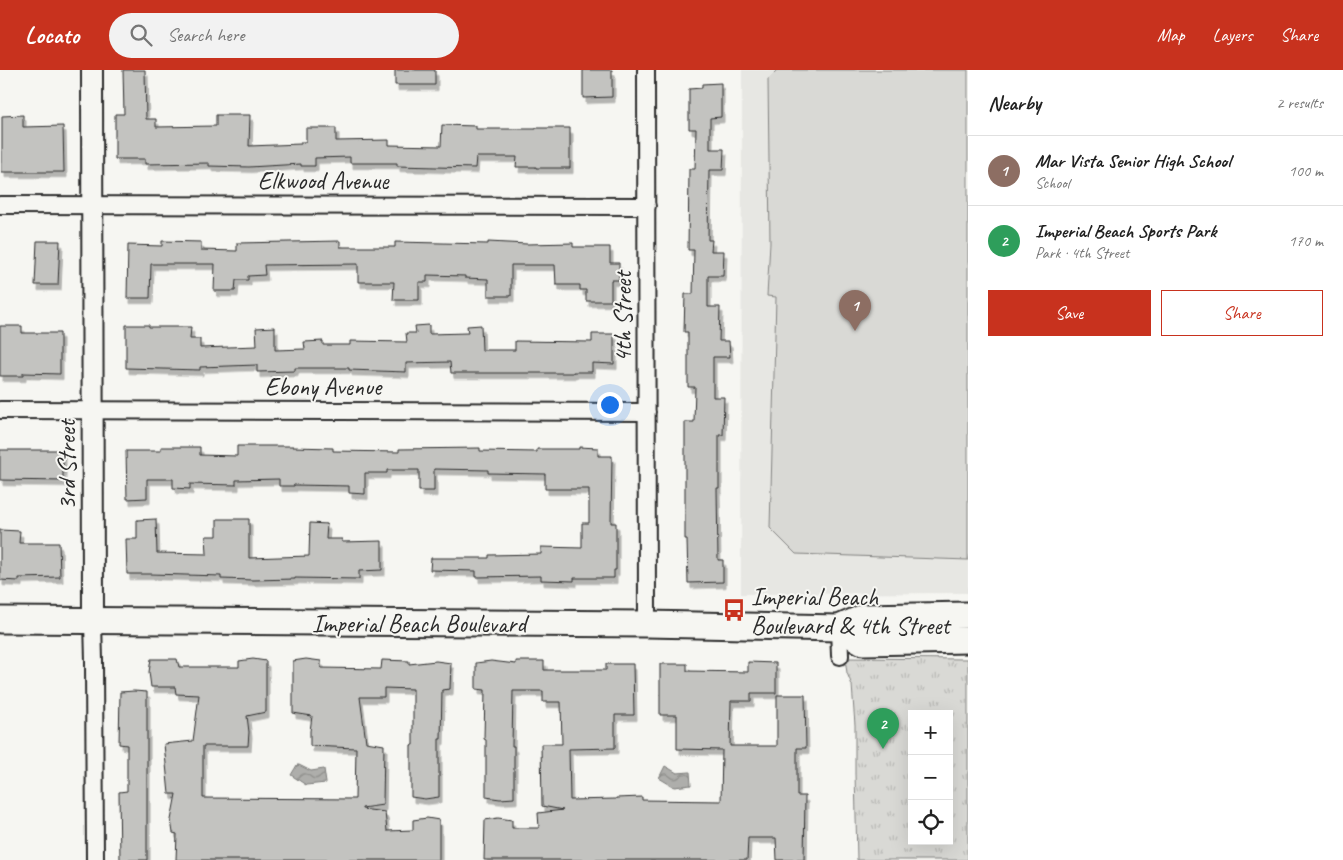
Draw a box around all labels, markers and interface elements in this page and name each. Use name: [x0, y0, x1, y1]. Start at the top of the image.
search box: [109, 13, 459, 58]
text: Locato: [25, 20, 79, 50]
icon: search: [127, 21, 155, 49]
text: Search here: [167, 23, 245, 47]
text: Map: [1157, 24, 1185, 46]
text: Layers: [1213, 24, 1252, 46]
text: Share: [1280, 24, 1318, 46]
text: Nearby: [988, 90, 1041, 116]
text: 2 results: [1276, 93, 1323, 113]
text: Mar Vista Senior High School: [1035, 149, 1231, 173]
text: 1: [1000, 161, 1008, 181]
text: 100 m: [1289, 161, 1323, 181]
street label: Elkwood Avenue: [258, 165, 390, 197]
text: School: [1035, 173, 1069, 193]
text: Imperial Beach Sports Park: [1035, 219, 1216, 243]
text: 2: [1000, 231, 1008, 251]
text: 170 m: [1289, 231, 1323, 251]
text: Park · 4th Street: [1035, 243, 1129, 263]
street label: 4th Street: [607, 269, 639, 362]
pin: 1: [839, 290, 871, 331]
button: Save: [988, 290, 1151, 336]
button: Share: [1161, 290, 1323, 336]
street label: Ebony Avenue: [265, 371, 383, 403]
your location: [597, 392, 623, 418]
street label: 3rd Street: [51, 417, 83, 510]
place label: Imperial Beach Boulevard & 4th Street: [751, 581, 952, 642]
bus stop icon: Imperial Beach Boulevard & 4th Street: [721, 597, 747, 623]
street label: Imperial Beach Boulevard: [312, 608, 530, 640]
pin: 2: [867, 708, 899, 749]
map controls: [908, 710, 953, 845]
button: +: [908, 710, 953, 755]
button: −: [908, 755, 953, 800]
button: locate: [908, 800, 953, 845]

